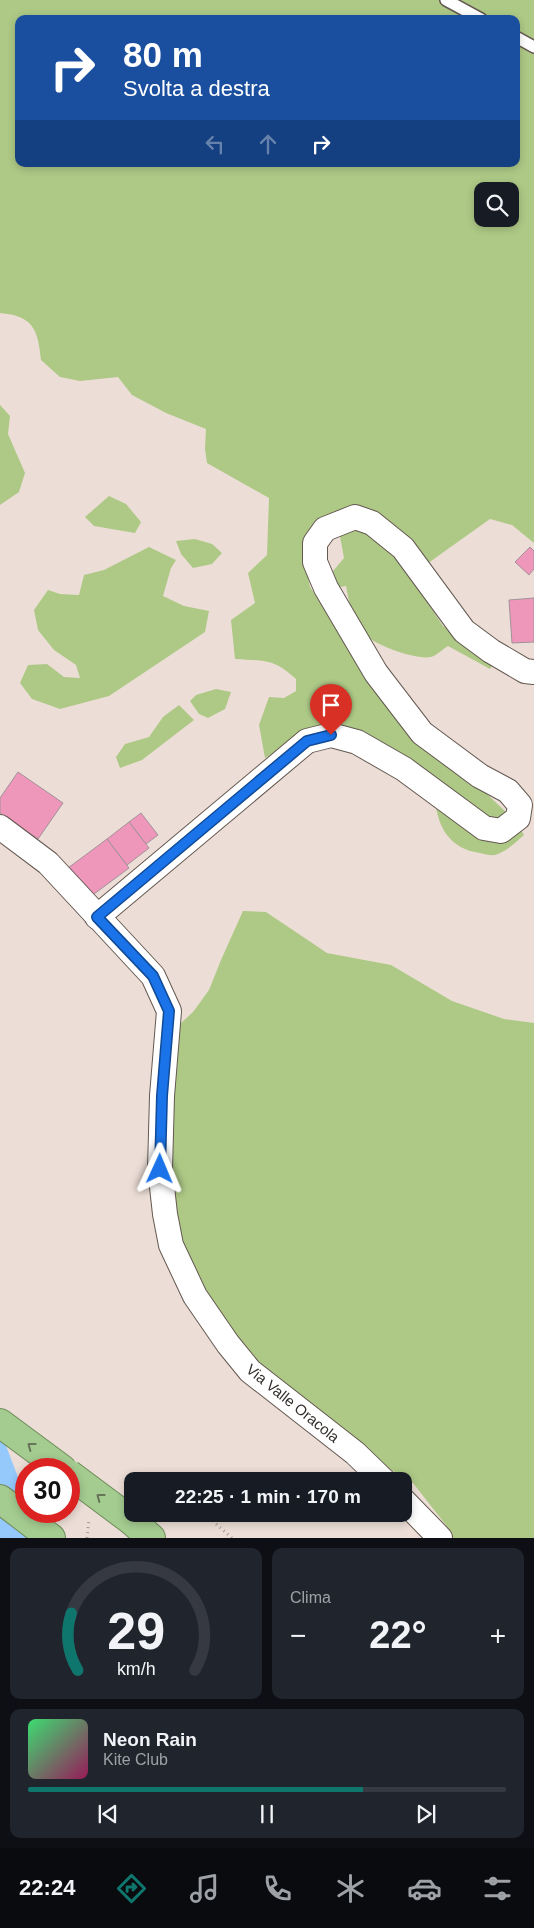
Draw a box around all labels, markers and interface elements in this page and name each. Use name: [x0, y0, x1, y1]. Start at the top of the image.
icon: right: [40, 35, 105, 100]
text: 80 m: [123, 35, 203, 74]
text: Svolta a destra: [123, 76, 270, 101]
icon: left: [201, 130, 229, 158]
icon: ahead: [254, 130, 282, 158]
icon: right: [307, 130, 335, 158]
map controls: [474, 182, 519, 227]
button: search: [474, 182, 519, 227]
pin: [310, 684, 352, 735]
icon: arrive: [317, 691, 345, 719]
position arrow: [133, 1142, 185, 1194]
street label: Via Valle Oracola: [243, 1360, 343, 1446]
one-way arrow: [27, 1443, 37, 1452]
speed limit sign: 30: [15, 1458, 80, 1523]
text: 22:25 · 1 min · 170 m: [175, 1486, 361, 1507]
one-way arrow: [97, 1495, 106, 1503]
text: Clima: [290, 1589, 331, 1606]
text: 29: [107, 1602, 165, 1660]
text: 22°: [369, 1614, 427, 1656]
text: −: [290, 1620, 306, 1651]
text: +: [490, 1620, 506, 1651]
text: km/h: [117, 1659, 155, 1679]
text: Neon Rain: [103, 1729, 197, 1750]
text: Kite Club: [103, 1751, 168, 1768]
icon: previous: [94, 1800, 122, 1828]
icon: pause: [253, 1800, 281, 1828]
icon: next: [412, 1800, 440, 1828]
icon: directions: [114, 1871, 149, 1906]
icon: music: [187, 1871, 222, 1906]
icon: phone: [260, 1871, 295, 1906]
icon: climate: [333, 1871, 368, 1906]
icon: car: [407, 1871, 442, 1906]
icon: filters: [480, 1871, 515, 1906]
text: 22:24: [19, 1875, 75, 1900]

